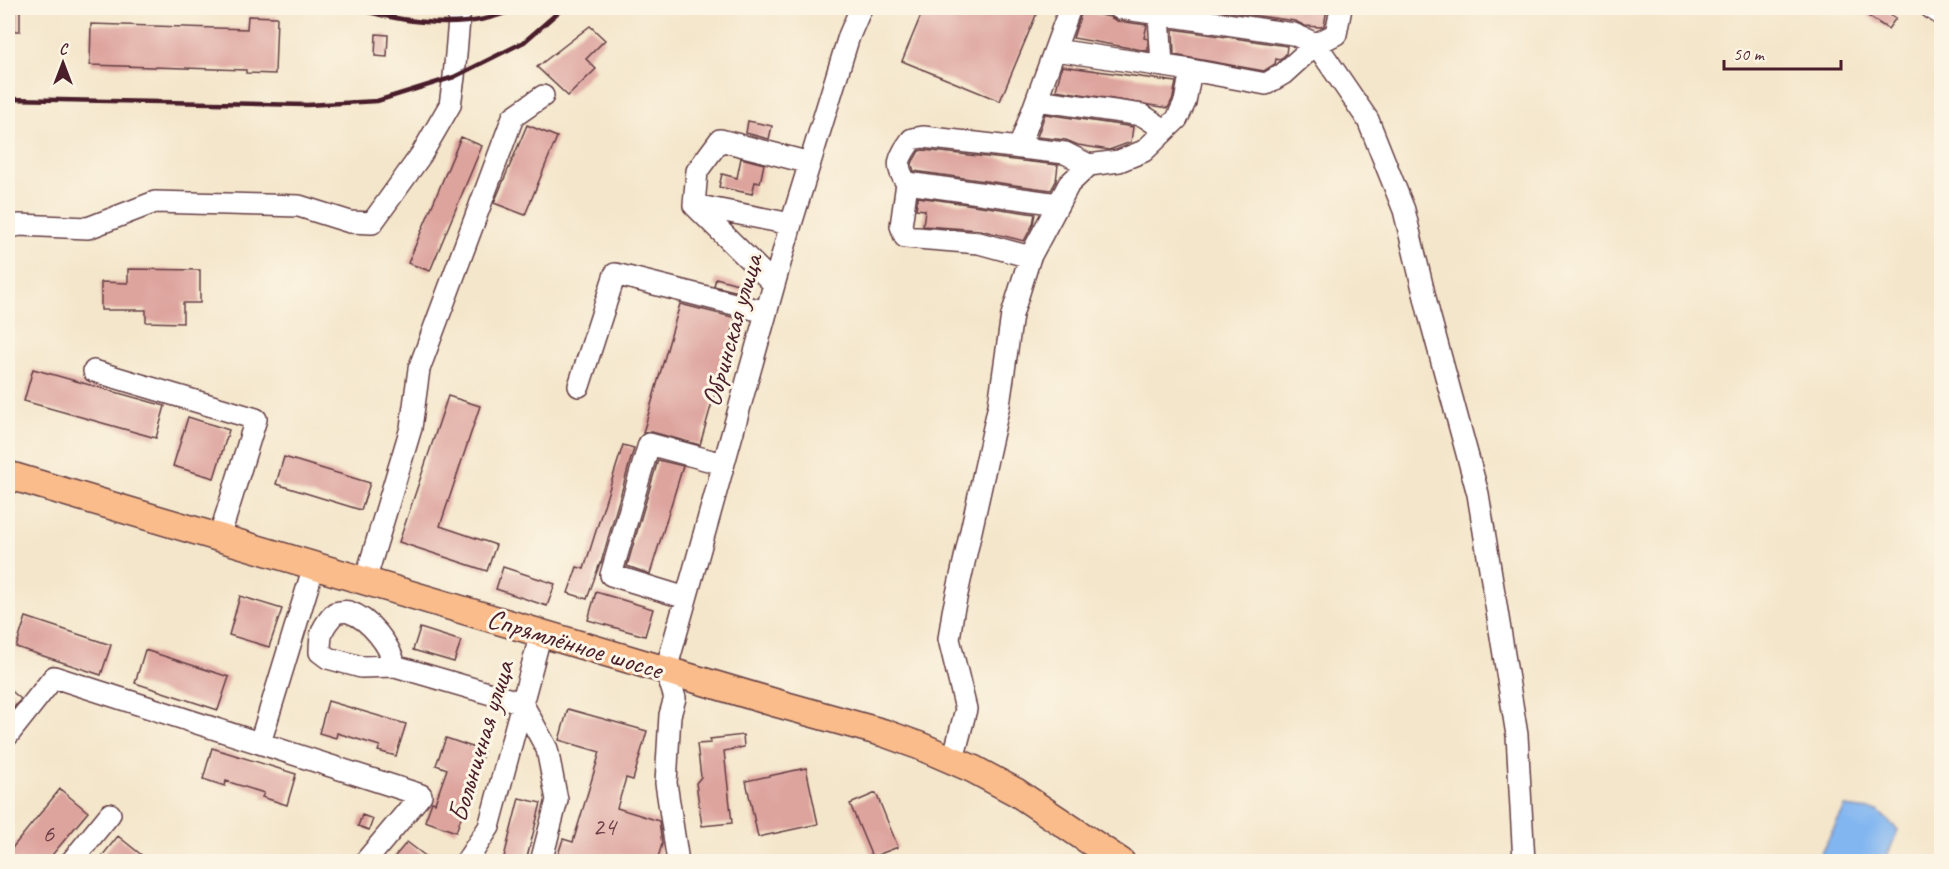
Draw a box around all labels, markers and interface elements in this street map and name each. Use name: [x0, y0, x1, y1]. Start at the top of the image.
north arrow: [33, 33, 93, 93]
scale bar: [1724, 33, 1841, 71]
text: С: [59, 39, 69, 59]
text: 50 m: [1733, 43, 1766, 65]
street label: Обринская улица: [693, 248, 771, 410]
street label: Спрямлённое шоссе: [483, 600, 668, 687]
street label: Больничная улица: [439, 655, 522, 826]
house number: 24: [592, 810, 618, 843]
house number: 6: [42, 817, 55, 850]

